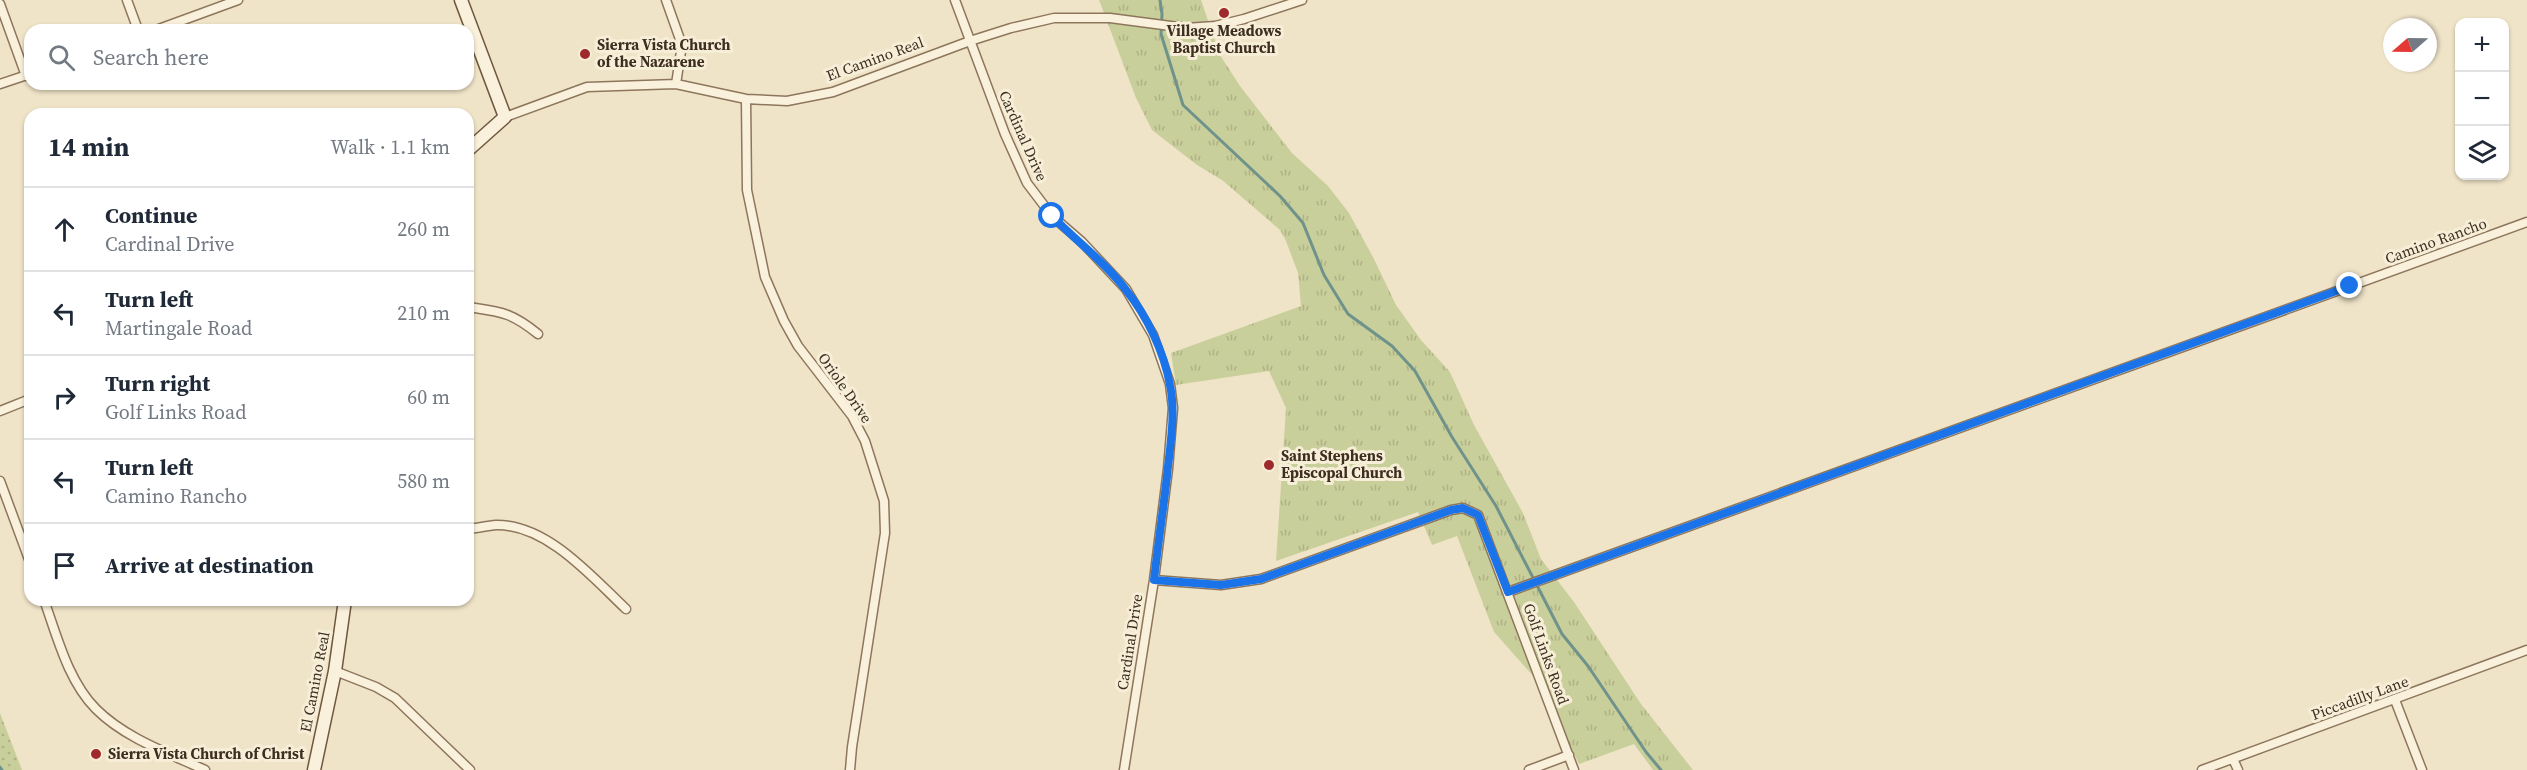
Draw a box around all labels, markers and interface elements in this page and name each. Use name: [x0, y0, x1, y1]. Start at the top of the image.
marker: Village Meadows Baptist Church: [1217, 6, 1231, 20]
north arrow: [2383, 18, 2437, 72]
map controls: [2455, 18, 2509, 180]
button: +: [2455, 18, 2509, 72]
place label: Village Meadows Baptist Church: [1167, 20, 1282, 58]
search box: [24, 24, 474, 90]
street label: El Camino Real: [823, 31, 927, 86]
place label: Sierra Vista Church of the Nazarene: [597, 34, 730, 72]
icon: search: [45, 41, 78, 74]
text: Search here: [93, 42, 209, 72]
marker: Sierra Vista Church of the Nazarene: [578, 47, 592, 61]
button: −: [2455, 72, 2509, 126]
street label: Cardinal Drive: [994, 87, 1053, 185]
button: layers: [2455, 126, 2509, 180]
text: 14 min: [48, 129, 130, 165]
text: Walk · 1.1 km: [330, 133, 450, 161]
text: Continue: [105, 200, 198, 230]
route start: [1038, 202, 1064, 228]
street label: Camino Rancho: [2382, 212, 2490, 269]
icon: ahead: [48, 213, 81, 246]
text: 260 m: [397, 215, 450, 243]
text: Cardinal Drive: [105, 230, 234, 258]
route end: [2336, 272, 2362, 298]
text: Turn left: [105, 284, 193, 314]
icon: left: [48, 297, 81, 330]
text: 210 m: [397, 299, 450, 327]
text: Martingale Road: [105, 314, 252, 342]
street label: Oriole Drive: [813, 348, 878, 427]
text: Turn right: [105, 368, 210, 398]
icon: right: [48, 381, 81, 414]
text: 60 m: [407, 383, 450, 411]
text: Golf Links Road: [105, 398, 247, 426]
place label: Saint Stephens Episcopal Church: [1281, 445, 1402, 483]
text: Turn left: [105, 452, 193, 482]
marker: Saint Stephens Episcopal Church: [1262, 458, 1276, 472]
icon: left: [48, 465, 81, 498]
text: 580 m: [397, 467, 450, 495]
text: Camino Rancho: [105, 482, 247, 510]
icon: arrive: [48, 549, 81, 582]
text: Arrive at destination: [105, 550, 314, 580]
street label: Cardinal Drive: [1112, 592, 1148, 691]
street label: Golf Links Road: [1518, 600, 1575, 708]
street label: El Camino Real: [294, 629, 335, 734]
street label: Piccadilly Lane: [2308, 670, 2412, 725]
place label: Sierra Vista Church of Christ: [108, 743, 305, 764]
marker: Sierra Vista Church of Christ: [89, 747, 103, 761]

